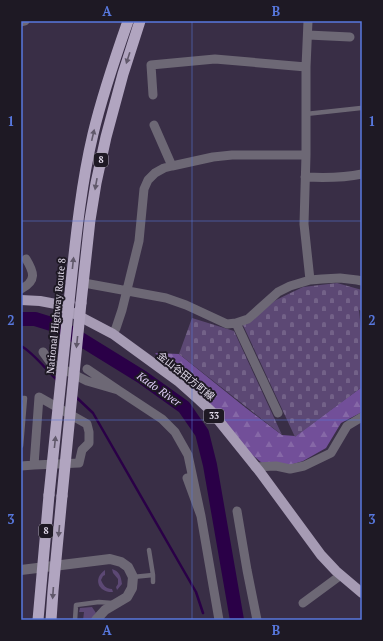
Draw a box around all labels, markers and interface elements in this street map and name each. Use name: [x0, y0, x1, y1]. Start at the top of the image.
text: A: [102, 2, 112, 20]
text: B: [272, 2, 280, 20]
one-way arrow: [125, 52, 131, 64]
text: 1: [7, 112, 15, 130]
text: 1: [368, 112, 376, 130]
one-way arrow: [91, 129, 97, 141]
road number: 8: [94, 153, 108, 167]
one-way arrow: [93, 178, 99, 190]
one-way arrow: [70, 257, 77, 269]
street label: National Highway Route 8: [43, 258, 69, 374]
text: 2: [7, 311, 15, 329]
text: 2: [368, 311, 376, 329]
one-way arrow: [74, 336, 81, 348]
street label: 金山谷田方町線: [155, 349, 217, 403]
water label: Kado River: [133, 368, 184, 410]
road number: 33: [204, 409, 224, 423]
one-way arrow: [52, 436, 58, 448]
text: 3: [7, 510, 15, 528]
text: 3: [368, 510, 376, 528]
road number: 8: [39, 524, 53, 538]
one-way arrow: [55, 525, 62, 537]
one-way arrow: [49, 587, 56, 599]
text: A: [102, 621, 112, 639]
text: B: [272, 621, 280, 639]

